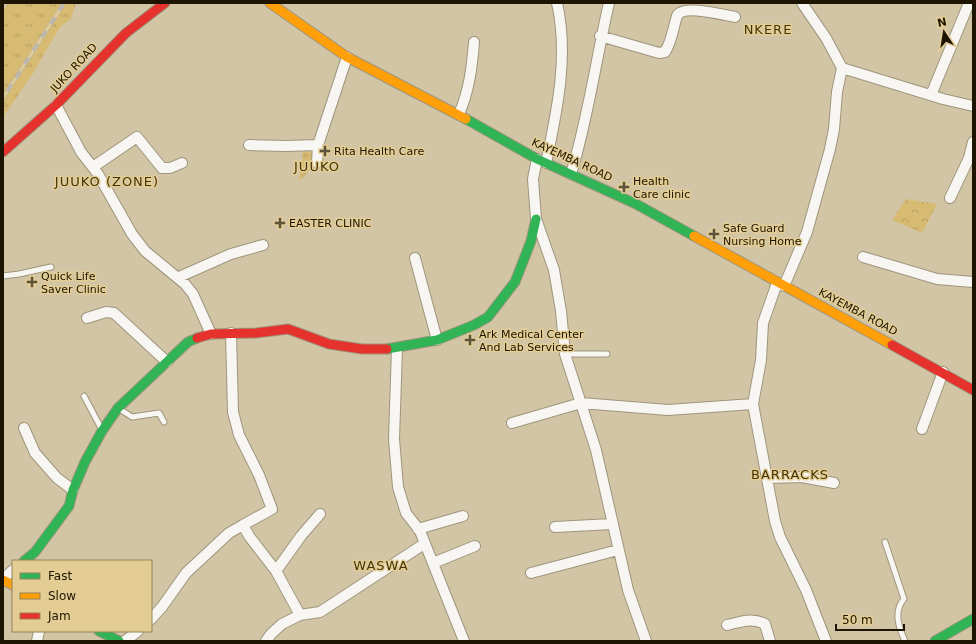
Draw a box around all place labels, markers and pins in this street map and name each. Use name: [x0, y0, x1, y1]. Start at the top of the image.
marker: Rita Health Care: [319, 145, 331, 157]
place label: Rita Health Care: [334, 145, 425, 158]
place label: Health Care clinic: [633, 175, 690, 201]
marker: Health Care clinic: [618, 181, 630, 193]
marker: EASTER CLINIC: [274, 217, 286, 229]
place label: EASTER CLINIC: [289, 217, 372, 230]
place label: Safe Guard Nursing Home: [723, 222, 802, 248]
marker: Safe Guard Nursing Home: [708, 228, 720, 240]
place label: Quick Life Saver Clinic: [41, 270, 106, 296]
marker: Quick Life Saver Clinic: [26, 276, 38, 288]
place label: Ark Medical Center And Lab Services: [479, 328, 584, 354]
marker: Ark Medical Center And Lab Services: [464, 334, 476, 346]

